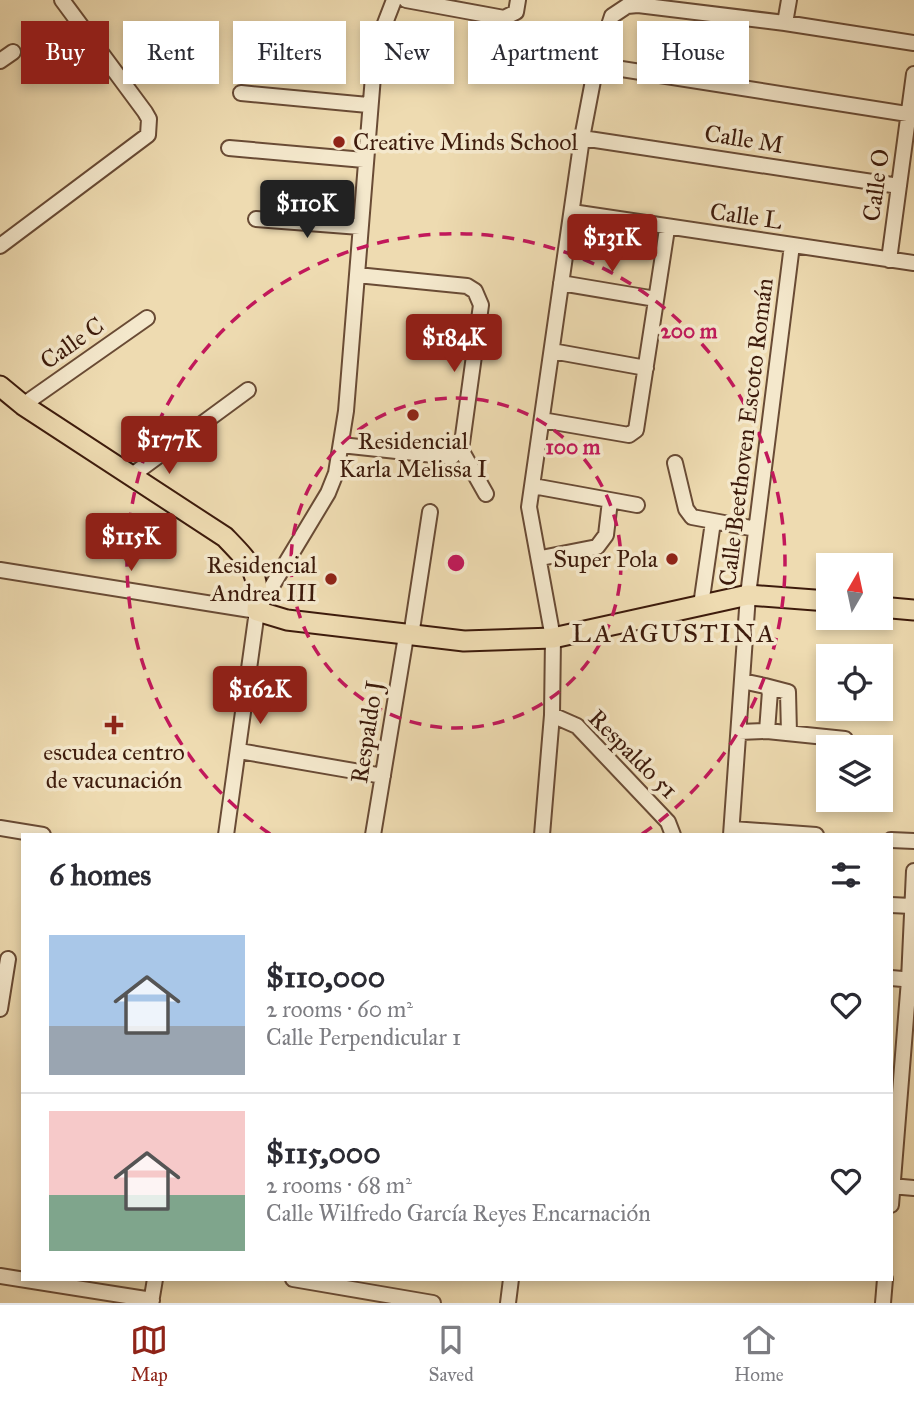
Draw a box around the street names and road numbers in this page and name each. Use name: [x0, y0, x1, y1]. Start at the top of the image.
street label: Calle M: [702, 118, 786, 160]
street label: Calle O: [856, 147, 896, 223]
street label: Calle L: [708, 196, 784, 236]
street label: Calle Beethoven Escoto Román: [712, 276, 780, 588]
street label: Calle C: [34, 310, 110, 376]
street label: Respaldo J: [344, 678, 390, 785]
street label: Respaldo 51: [582, 703, 684, 805]

